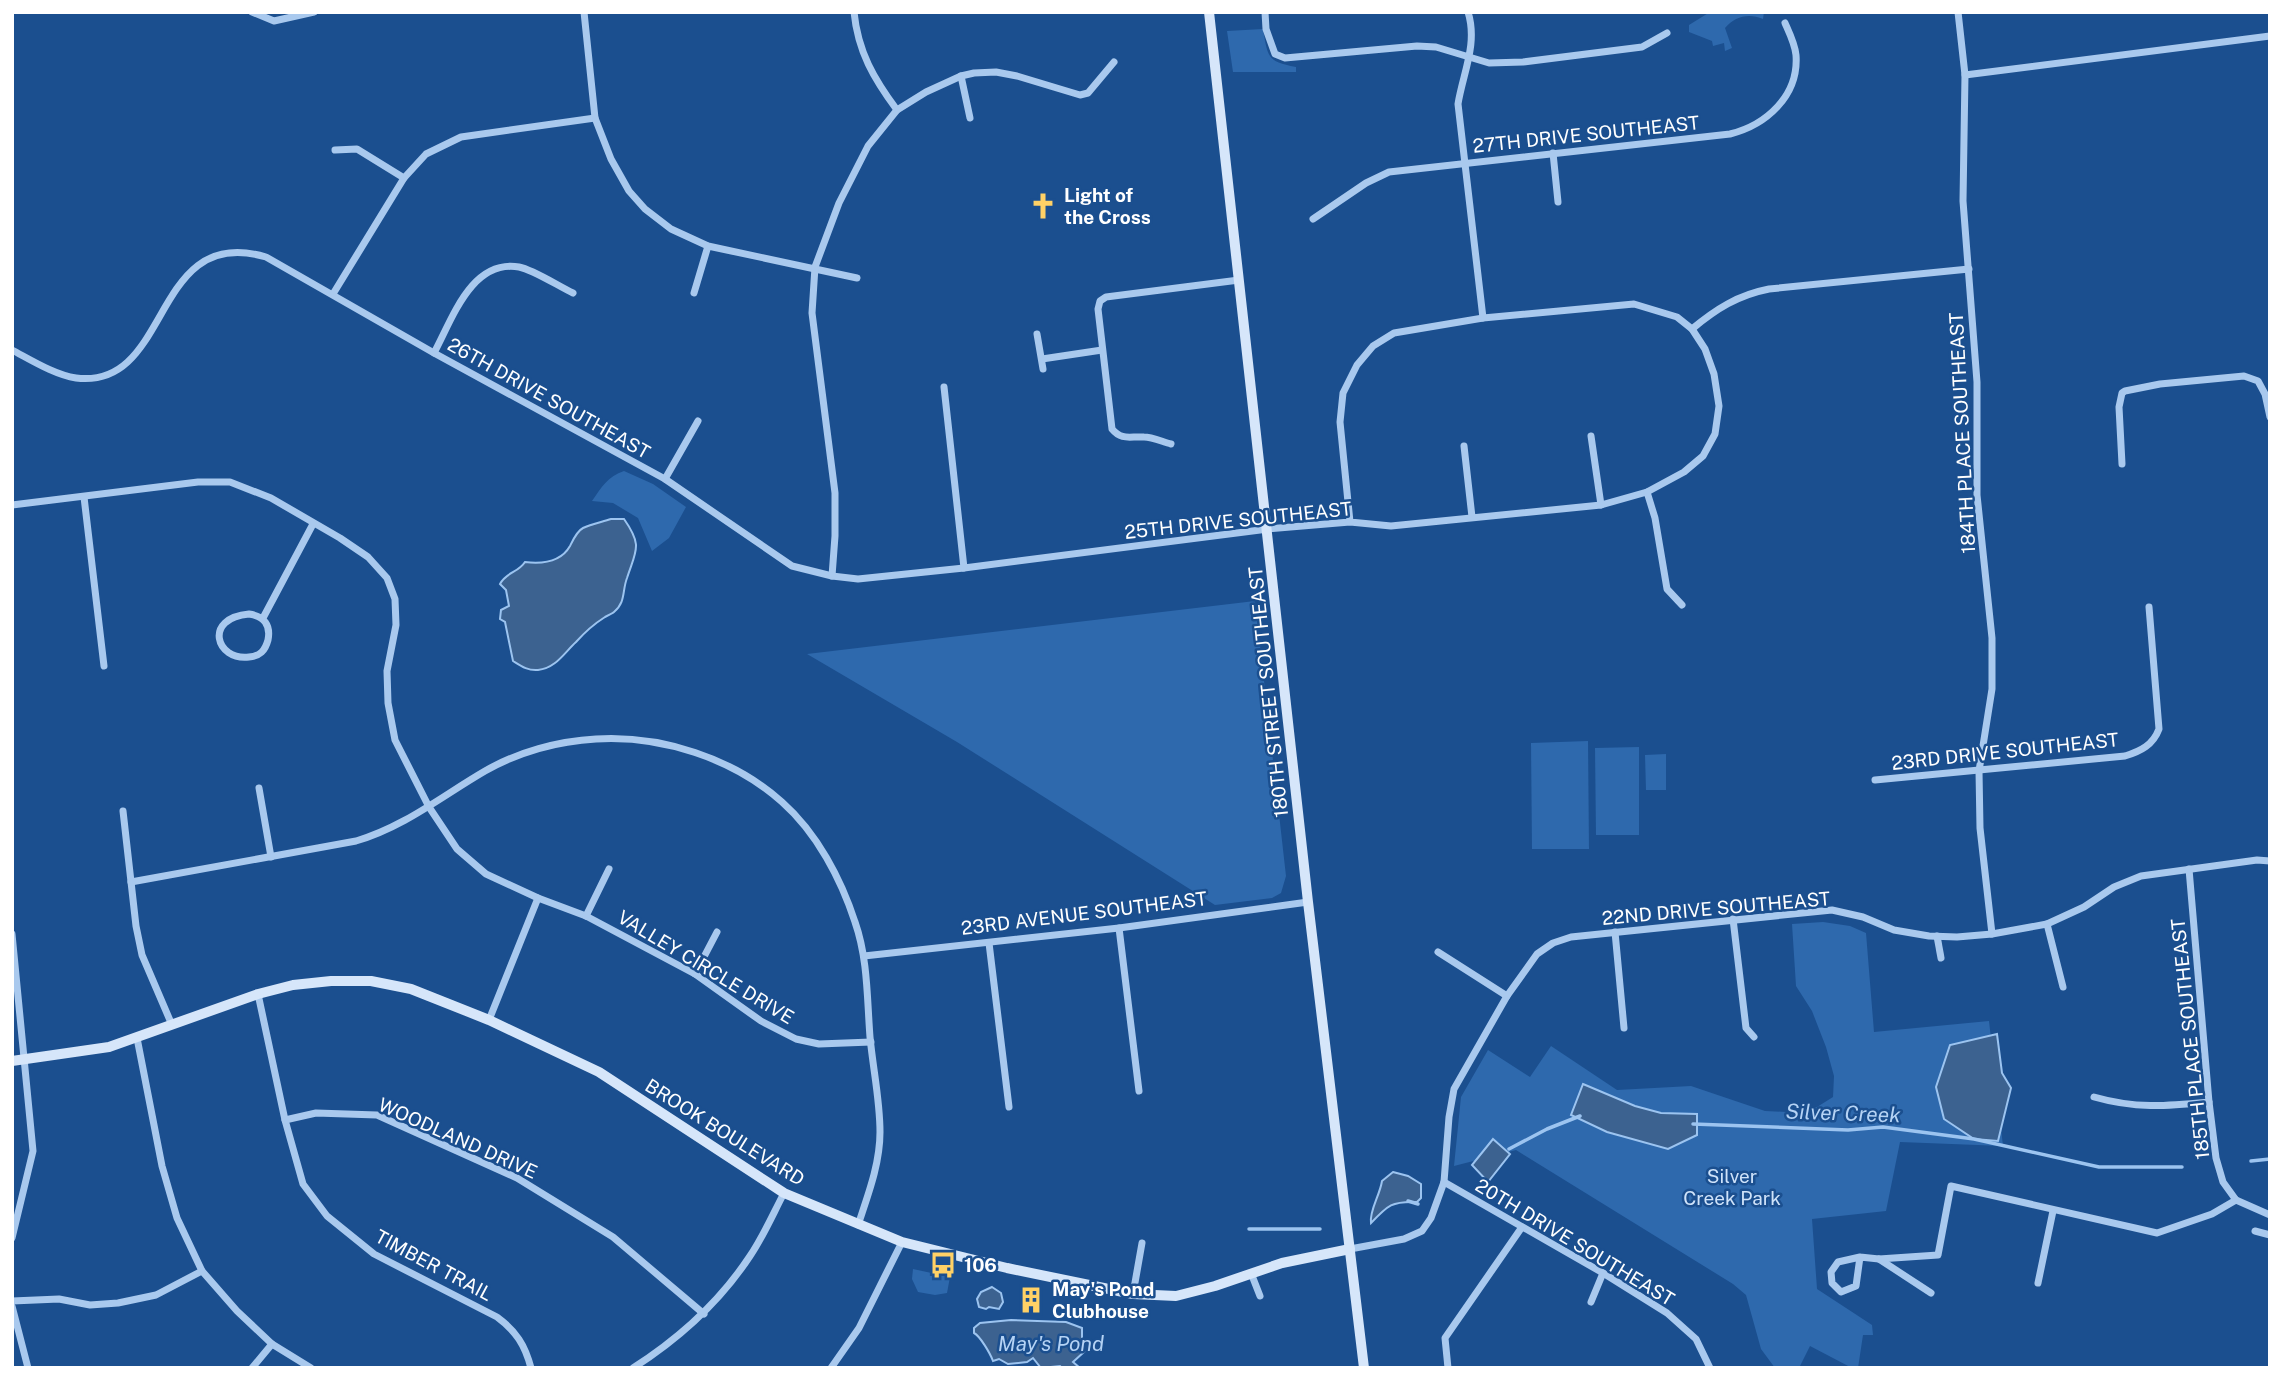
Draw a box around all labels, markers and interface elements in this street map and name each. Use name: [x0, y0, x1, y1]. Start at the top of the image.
street label: 27TH DRIVE SOUTHEAST: [1472, 111, 1700, 157]
place label: Light of the Cross: [1064, 184, 1151, 228]
church icon: Light of the Cross: [1028, 191, 1058, 221]
street label: 184TH PLACE SOUTHEAST: [1945, 312, 1979, 554]
street label: 26TH DRIVE SOUTHEAST: [444, 333, 654, 463]
street label: 25TH DRIVE SOUTHEAST: [1123, 497, 1353, 543]
street label: 180TH STREET SOUTHEAST: [1244, 565, 1292, 819]
street label: 23RD DRIVE SOUTHEAST: [1890, 728, 2120, 774]
street label: 23RD AVENUE SOUTHEAST: [960, 887, 1208, 939]
street label: 22ND DRIVE SOUTHEAST: [1601, 887, 1831, 929]
street label: VALLEY CIRCLE DRIVE: [614, 906, 798, 1028]
street label: 185TH PLACE SOUTHEAST: [2166, 917, 2214, 1161]
street label: BROOK BOULEVARD: [641, 1074, 809, 1190]
street label: WOODLAND DRIVE: [375, 1093, 541, 1183]
water label: Silver Creek: [1785, 1098, 1902, 1128]
park label: Silver Creek Park: [1683, 1165, 1781, 1209]
street label: 20TH DRIVE SOUTHEAST: [1472, 1174, 1678, 1310]
street label: TIMBER TRAIL: [372, 1225, 496, 1305]
bus stop icon: 106: [928, 1250, 958, 1280]
place label: 106: [964, 1254, 997, 1276]
place label: May's Pond Clubhouse: [1052, 1278, 1154, 1322]
building icon: May's Pond Clubhouse: [1016, 1285, 1046, 1315]
water label: May's Pond: [998, 1331, 1104, 1356]

